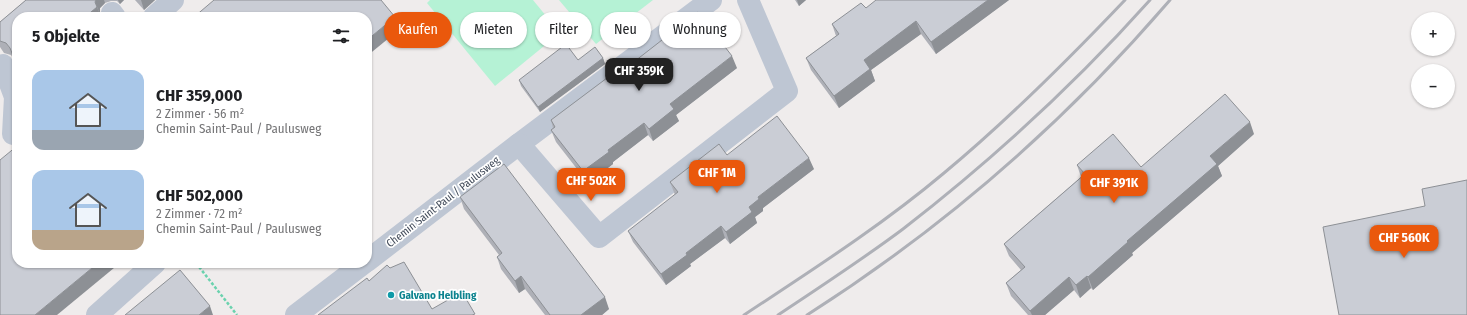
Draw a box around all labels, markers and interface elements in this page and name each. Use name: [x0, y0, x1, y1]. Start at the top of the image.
chip: Kaufen: [384, 12, 452, 48]
chip: Mieten: [460, 12, 527, 48]
chip: Filter: [535, 12, 592, 48]
chip: Neu: [600, 12, 651, 48]
chip: Wohnung: [659, 12, 741, 48]
map controls: [1411, 12, 1455, 108]
button: +: [1411, 12, 1455, 56]
icon: filters: [330, 25, 352, 47]
text: 5 Objekte: [32, 26, 100, 47]
pin: CHF 359K: [598, 58, 680, 92]
text: CHF 359K: [614, 63, 664, 78]
button: −: [1411, 64, 1455, 108]
text: CHF 359,000: [156, 85, 243, 106]
icon: home: [64, 86, 112, 134]
text: 2 Zimmer · 56 m²: [156, 106, 244, 121]
text: Chemin Saint-Paul / Paulusweg: [156, 121, 321, 136]
street label: Chemin Saint-Paul / Paulusweg: [384, 153, 503, 250]
pin: CHF 1M: [684, 160, 750, 194]
text: CHF 1M: [698, 165, 736, 180]
pin: CHF 502K: [550, 168, 632, 202]
pin: CHF 391K: [1073, 170, 1155, 204]
text: CHF 502K: [566, 173, 616, 188]
text: CHF 391K: [1090, 175, 1138, 190]
text: CHF 502,000: [156, 185, 243, 206]
icon: home: [64, 186, 112, 234]
text: 2 Zimmer · 72 m²: [156, 206, 243, 221]
text: Chemin Saint-Paul / Paulusweg: [156, 221, 321, 236]
pin: CHF 560K: [1363, 225, 1445, 259]
text: CHF 560K: [1379, 230, 1429, 245]
place label: Galvano Helbling: [399, 289, 477, 302]
marker: Galvano Helbling: [386, 290, 396, 300]

